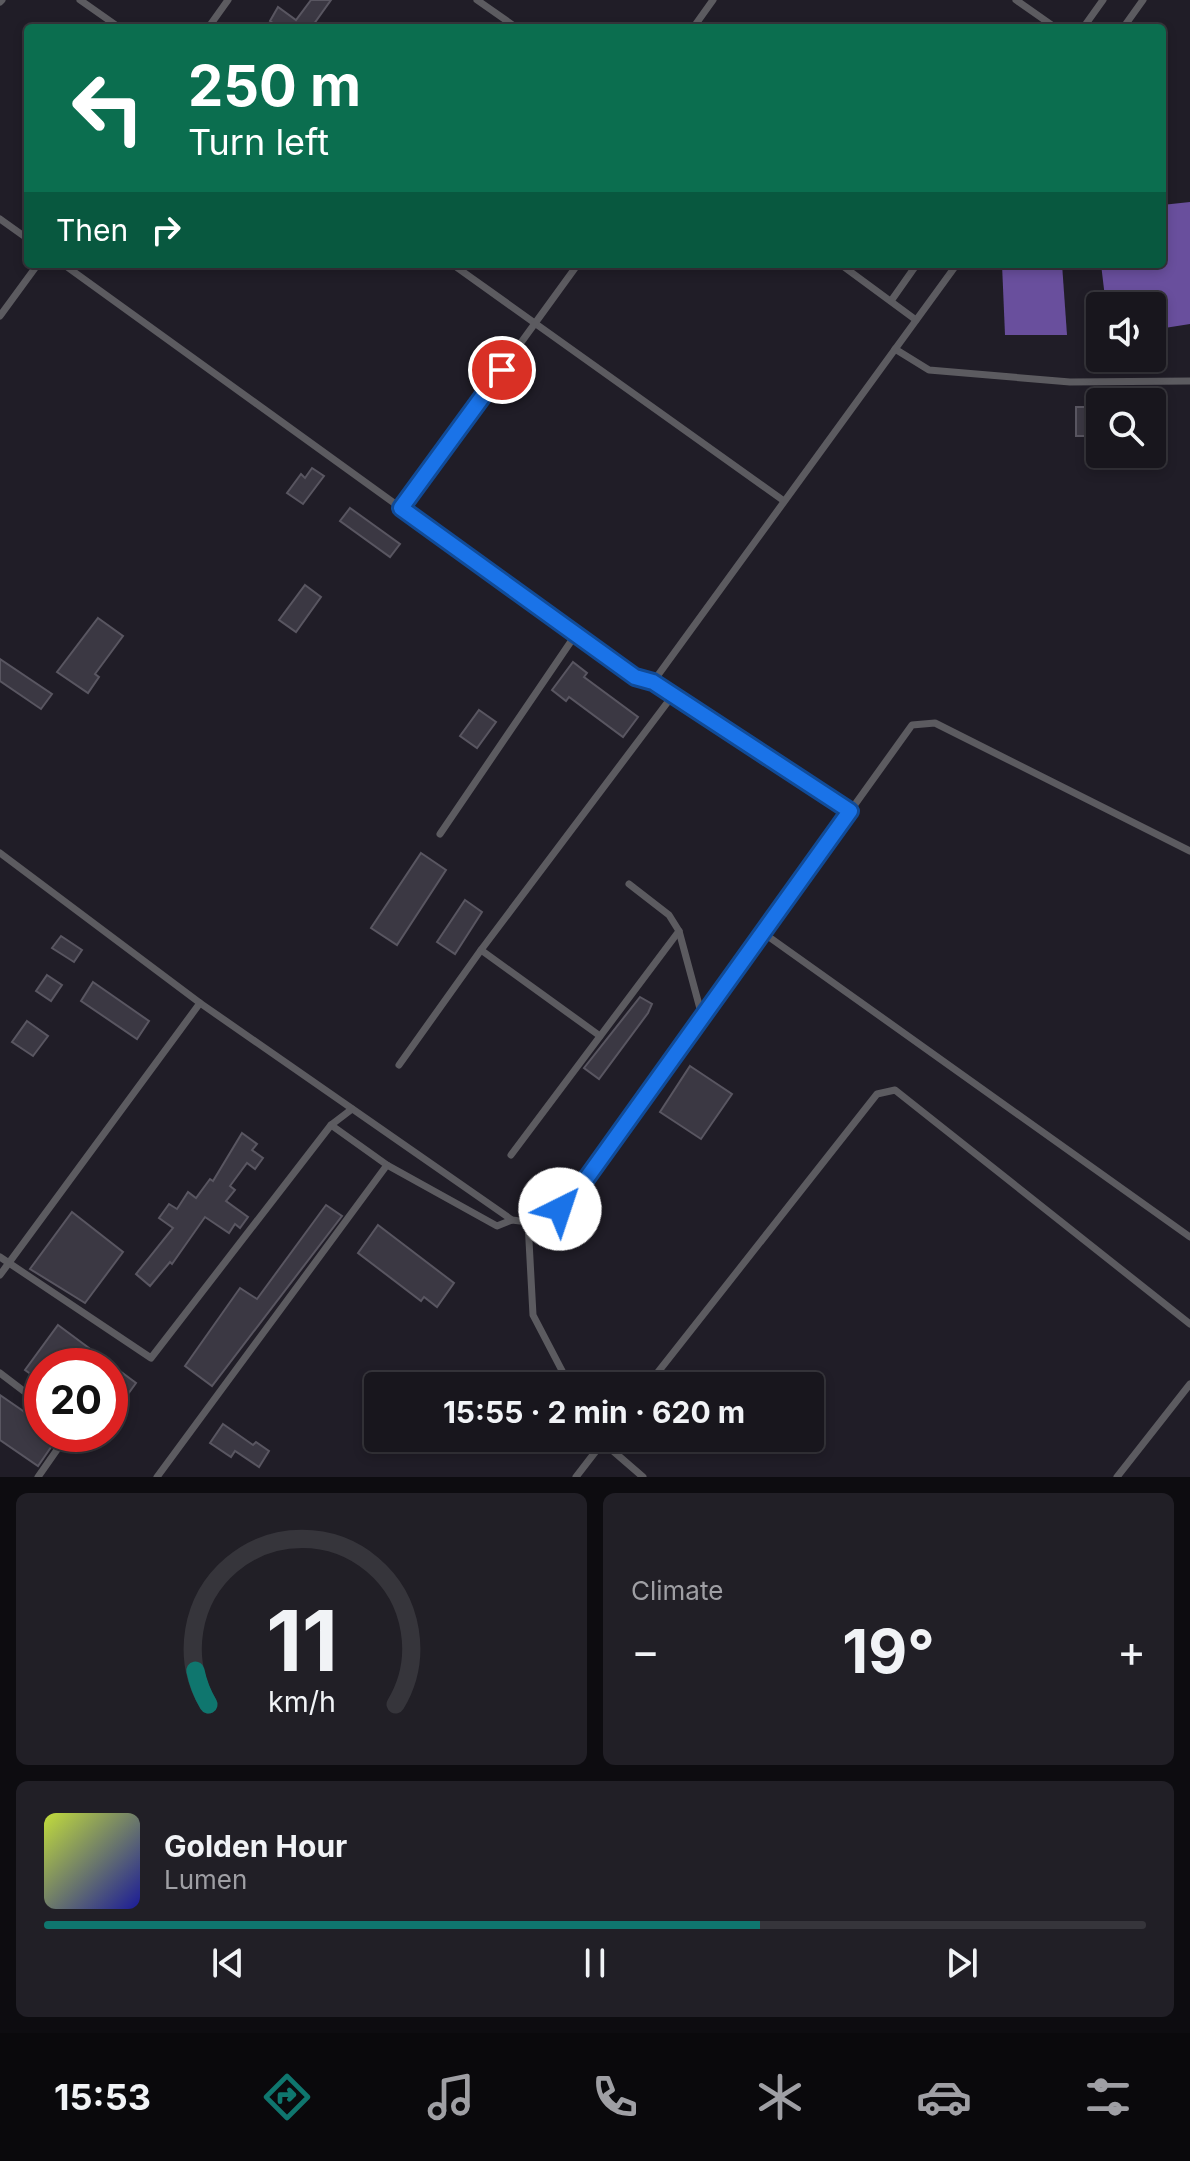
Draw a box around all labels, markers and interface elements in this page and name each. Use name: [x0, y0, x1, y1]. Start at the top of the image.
text: 250 m: [188, 52, 361, 120]
icon: left: [56, 56, 160, 160]
text: Turn left: [188, 120, 329, 164]
icon: right: [144, 208, 188, 252]
text: Then: [56, 212, 128, 248]
map controls: [1086, 292, 1166, 468]
button: sound: [1086, 292, 1166, 372]
pin: [468, 336, 536, 404]
icon: arrive: [480, 348, 524, 392]
button: search: [1086, 388, 1166, 468]
position arrow: [518, 1167, 602, 1251]
speed limit sign: 20: [24, 1348, 128, 1452]
text: 15:55 · 2 min · 620 m: [443, 1394, 745, 1430]
text: Climate: [631, 1575, 723, 1606]
text: 11: [266, 1590, 337, 1691]
text: 19°: [842, 1615, 935, 1687]
text: −: [631, 1624, 660, 1678]
text: +: [1117, 1624, 1146, 1678]
text: km/h: [268, 1684, 335, 1719]
text: Golden Hour: [164, 1828, 347, 1864]
text: Lumen: [164, 1864, 247, 1895]
icon: previous: [206, 1941, 250, 1985]
icon: pause: [573, 1941, 617, 1985]
icon: next: [940, 1941, 984, 1985]
icon: directions: [259, 2069, 315, 2125]
icon: music: [423, 2069, 479, 2125]
icon: phone: [587, 2069, 643, 2125]
icon: climate: [752, 2069, 808, 2125]
icon: car: [916, 2069, 972, 2125]
icon: filters: [1080, 2069, 1136, 2125]
text: 15:53: [54, 2075, 151, 2119]

